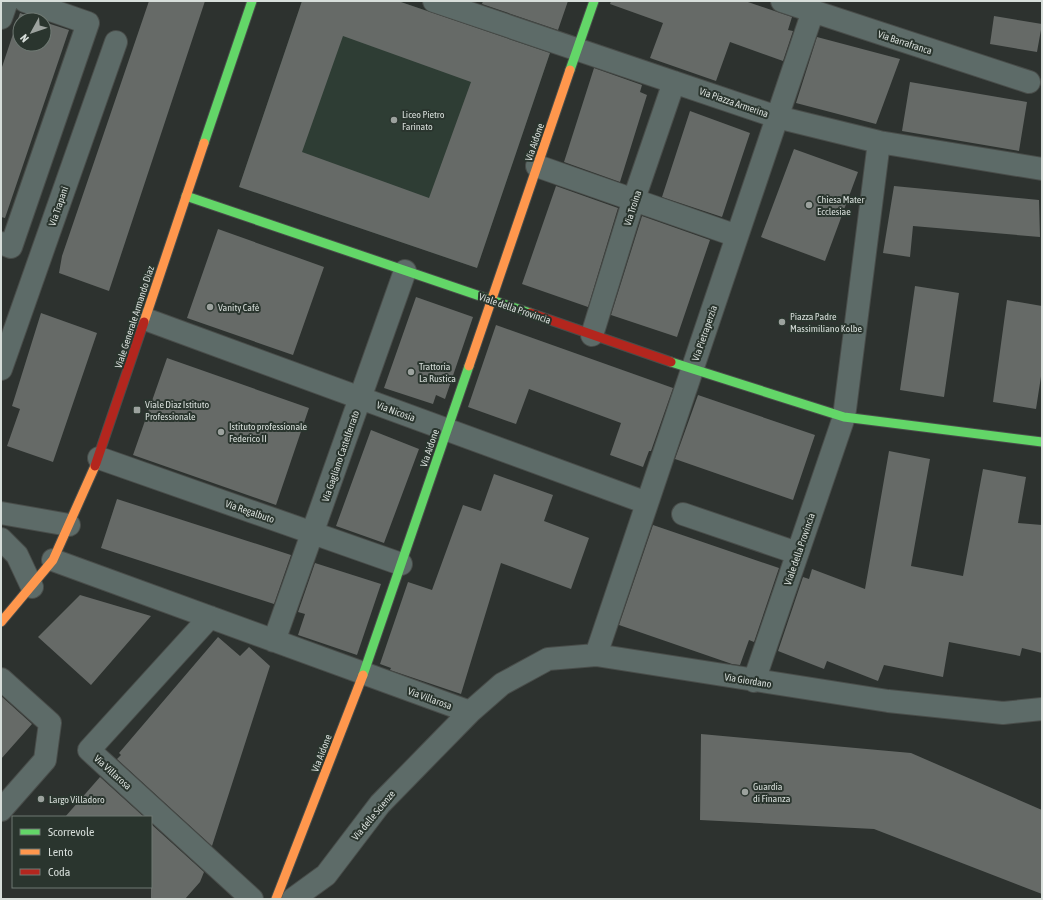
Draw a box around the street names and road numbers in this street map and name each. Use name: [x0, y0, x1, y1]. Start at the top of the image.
street label: Via Barrafranca: [876, 29, 934, 57]
street label: Via Piazza Armerina: [698, 85, 770, 120]
street label: Via Aidone: [523, 121, 546, 163]
street label: Via Trapani: [47, 185, 70, 227]
street label: Via Troina: [622, 189, 643, 227]
street label: Viale Generale Armando Diaz: [113, 264, 156, 370]
street label: Viale della Provincia: [477, 291, 553, 326]
street label: Via Pietraperzia: [690, 304, 719, 362]
street label: Via Nicosia: [375, 399, 417, 424]
street label: Via Gagliano Castelferrato: [320, 409, 361, 503]
street label: Via Aidone: [418, 427, 441, 469]
street label: Via Regalbuto: [224, 498, 276, 525]
street label: Viale della Provincia: [782, 511, 817, 587]
street label: Via Giordano: [724, 671, 772, 690]
street label: Via Villarosa: [406, 685, 454, 712]
street label: Via Aidone: [309, 732, 334, 773]
street label: Via Villarosa: [92, 753, 134, 792]
street label: Via delle Scienze: [349, 788, 398, 842]

